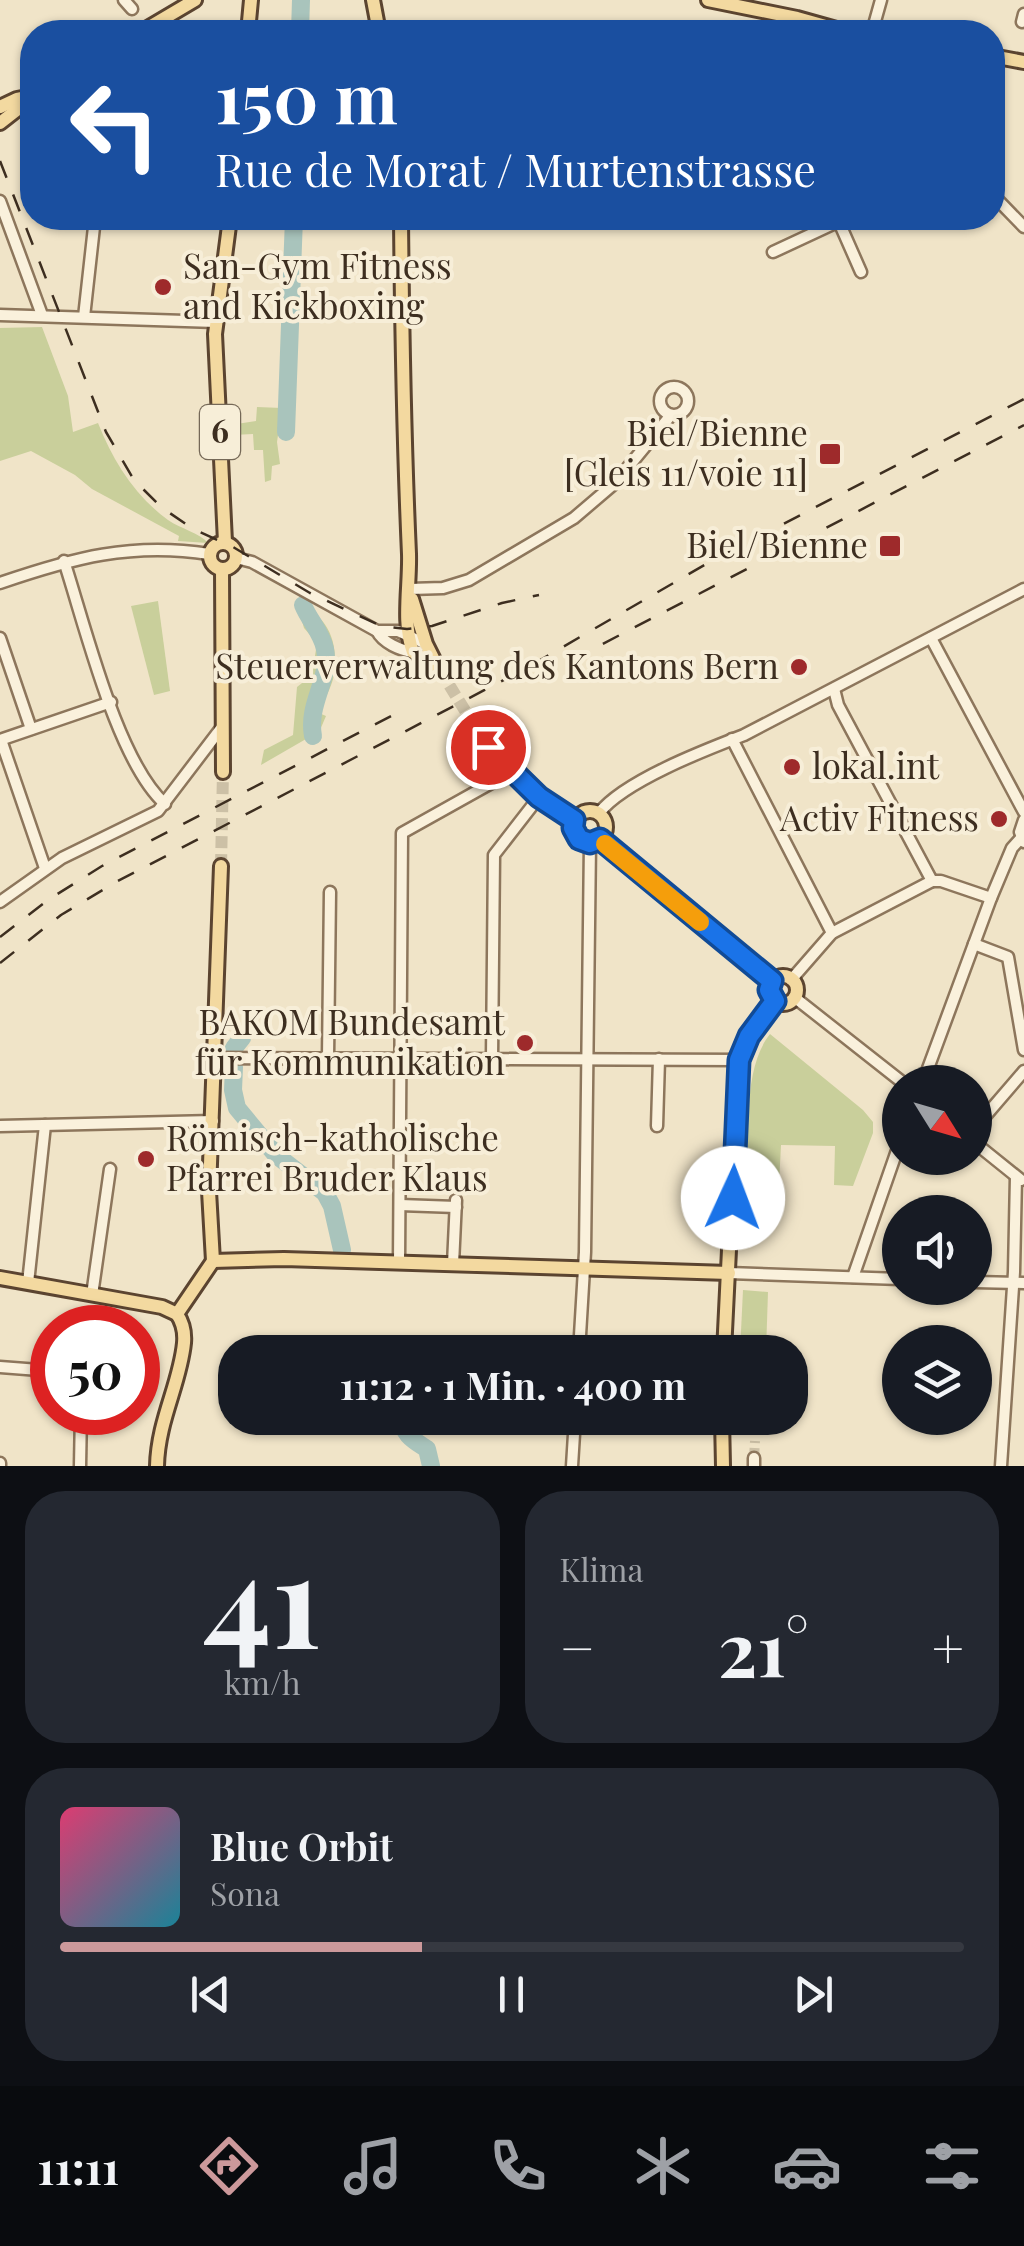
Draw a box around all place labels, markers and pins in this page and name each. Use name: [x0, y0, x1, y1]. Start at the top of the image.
place label: San-Gym Fitness and Kickboxing: [183, 241, 452, 328]
marker: San-Gym Fitness and Kickboxing: [152, 276, 174, 298]
place label: Biel/Bienne [Gleis 11/voie 11]: [564, 408, 808, 495]
marker: Biel/Bienne [Gleis 11/voie 11]: [817, 441, 843, 467]
place label: Biel/Bienne: [686, 520, 868, 567]
marker: Biel/Bienne: [877, 533, 903, 559]
place label: Steuerverwaltung des Kantons Bern: [215, 641, 779, 688]
marker: Steuerverwaltung des Kantons Bern: [788, 656, 810, 678]
pin: [446, 705, 531, 790]
place label: lokal.int: [812, 741, 940, 788]
marker: lokal.int: [781, 756, 803, 778]
place label: Activ Fitness: [779, 793, 979, 840]
marker: Activ Fitness: [988, 808, 1010, 830]
place label: BAKOM Bundesamt für Kommunikation: [195, 997, 506, 1084]
marker: BAKOM Bundesamt für Kommunikation: [514, 1032, 536, 1054]
place label: Römisch-katholische Pfarrei Bruder Klaus: [166, 1113, 499, 1200]
marker: Römisch-katholische Pfarrei Bruder Klaus: [135, 1148, 157, 1170]

